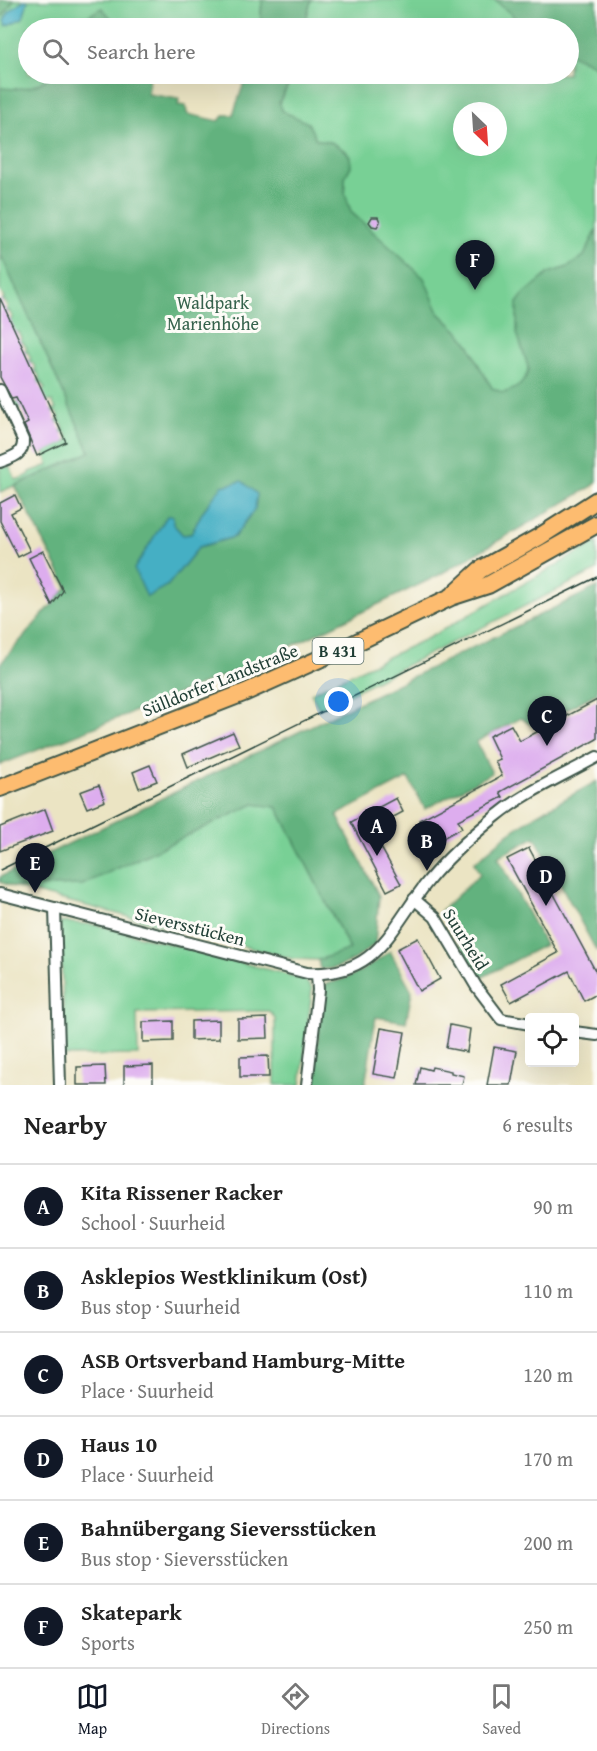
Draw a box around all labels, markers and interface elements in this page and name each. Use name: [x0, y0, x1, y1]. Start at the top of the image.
search box: [18, 18, 579, 84]
icon: search: [39, 35, 72, 68]
text: Search here: [87, 35, 196, 67]
north arrow: [453, 102, 507, 156]
pin: F: [456, 240, 494, 290]
park label: Waldpark Marienhöhe: [167, 289, 259, 337]
street label: Sülldorfer Landstraße: [138, 636, 302, 724]
road number: B 431: [312, 638, 364, 664]
your location: [324, 687, 353, 716]
pin: C: [528, 696, 566, 746]
pin: A: [358, 806, 397, 856]
pin: B: [408, 822, 446, 871]
pin: E: [15, 844, 54, 893]
pin: D: [526, 856, 566, 906]
street label: Sieversstücken: [132, 899, 248, 953]
street label: Suurheid: [436, 903, 496, 976]
map controls: [525, 1013, 579, 1067]
button: locate: [525, 1013, 579, 1067]
text: Nearby: [24, 1105, 107, 1144]
text: 6 results: [502, 1110, 573, 1139]
text: Kita Rissener Racker: [81, 1176, 283, 1208]
text: A: [37, 1192, 50, 1221]
text: 90 m: [533, 1192, 573, 1221]
text: School · Suurheid: [81, 1208, 225, 1237]
text: Asklepios Westklinikum (Ost): [81, 1260, 368, 1292]
text: B: [37, 1276, 50, 1305]
text: 110 m: [523, 1276, 573, 1305]
text: Bus stop · Suurheid: [81, 1292, 240, 1321]
text: ASB Ortsverband Hamburg-Mitte: [81, 1344, 405, 1376]
text: C: [38, 1360, 49, 1389]
text: 120 m: [523, 1360, 573, 1389]
text: Place · Suurheid: [81, 1376, 214, 1405]
text: Haus 10: [81, 1428, 157, 1460]
text: D: [37, 1444, 50, 1473]
text: 170 m: [523, 1444, 573, 1473]
text: Place · Suurheid: [81, 1460, 214, 1489]
text: Bahnübergang Sieversstücken: [81, 1512, 376, 1544]
text: E: [38, 1528, 49, 1557]
text: 200 m: [523, 1528, 573, 1557]
text: Bus stop · Sieversstücken: [81, 1544, 288, 1573]
text: Skatepark: [81, 1596, 182, 1628]
text: F: [38, 1612, 49, 1641]
text: 250 m: [523, 1612, 573, 1641]
text: Sports: [81, 1628, 135, 1657]
tab: Map: [76, 1680, 109, 1740]
tab: Directions: [261, 1680, 330, 1740]
tab: Saved: [482, 1680, 521, 1740]

